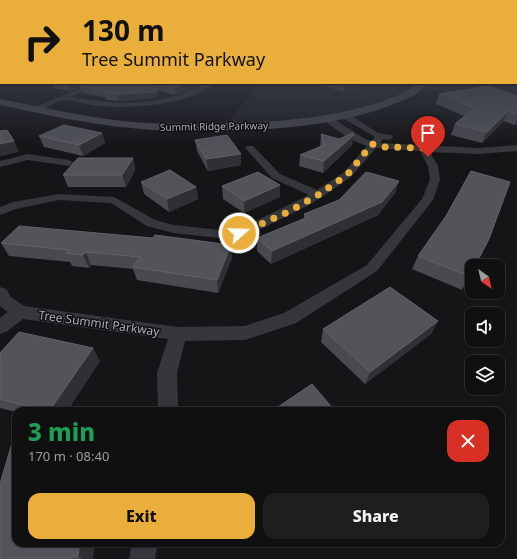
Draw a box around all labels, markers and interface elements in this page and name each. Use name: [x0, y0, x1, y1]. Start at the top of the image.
text: 130 m: [82, 11, 165, 49]
icon: right: [16, 16, 68, 68]
text: Tree Summit Parkway: [82, 47, 265, 71]
pin: [411, 116, 445, 157]
street label: Summit Ridge Parkway: [160, 118, 269, 134]
icon: arrive: [417, 122, 439, 144]
position arrow: [218, 212, 260, 254]
north arrow: [465, 259, 505, 299]
map controls: [465, 259, 505, 395]
street label: Tree Summit Parkway: [37, 306, 161, 340]
button: sound: [465, 307, 505, 347]
button: layers: [465, 355, 505, 395]
text: 3 min: [28, 415, 95, 448]
button: close: [447, 420, 489, 462]
text: 170 m · 08:40: [28, 447, 109, 465]
button: Exit: [28, 493, 255, 539]
button: Share: [263, 493, 489, 539]

